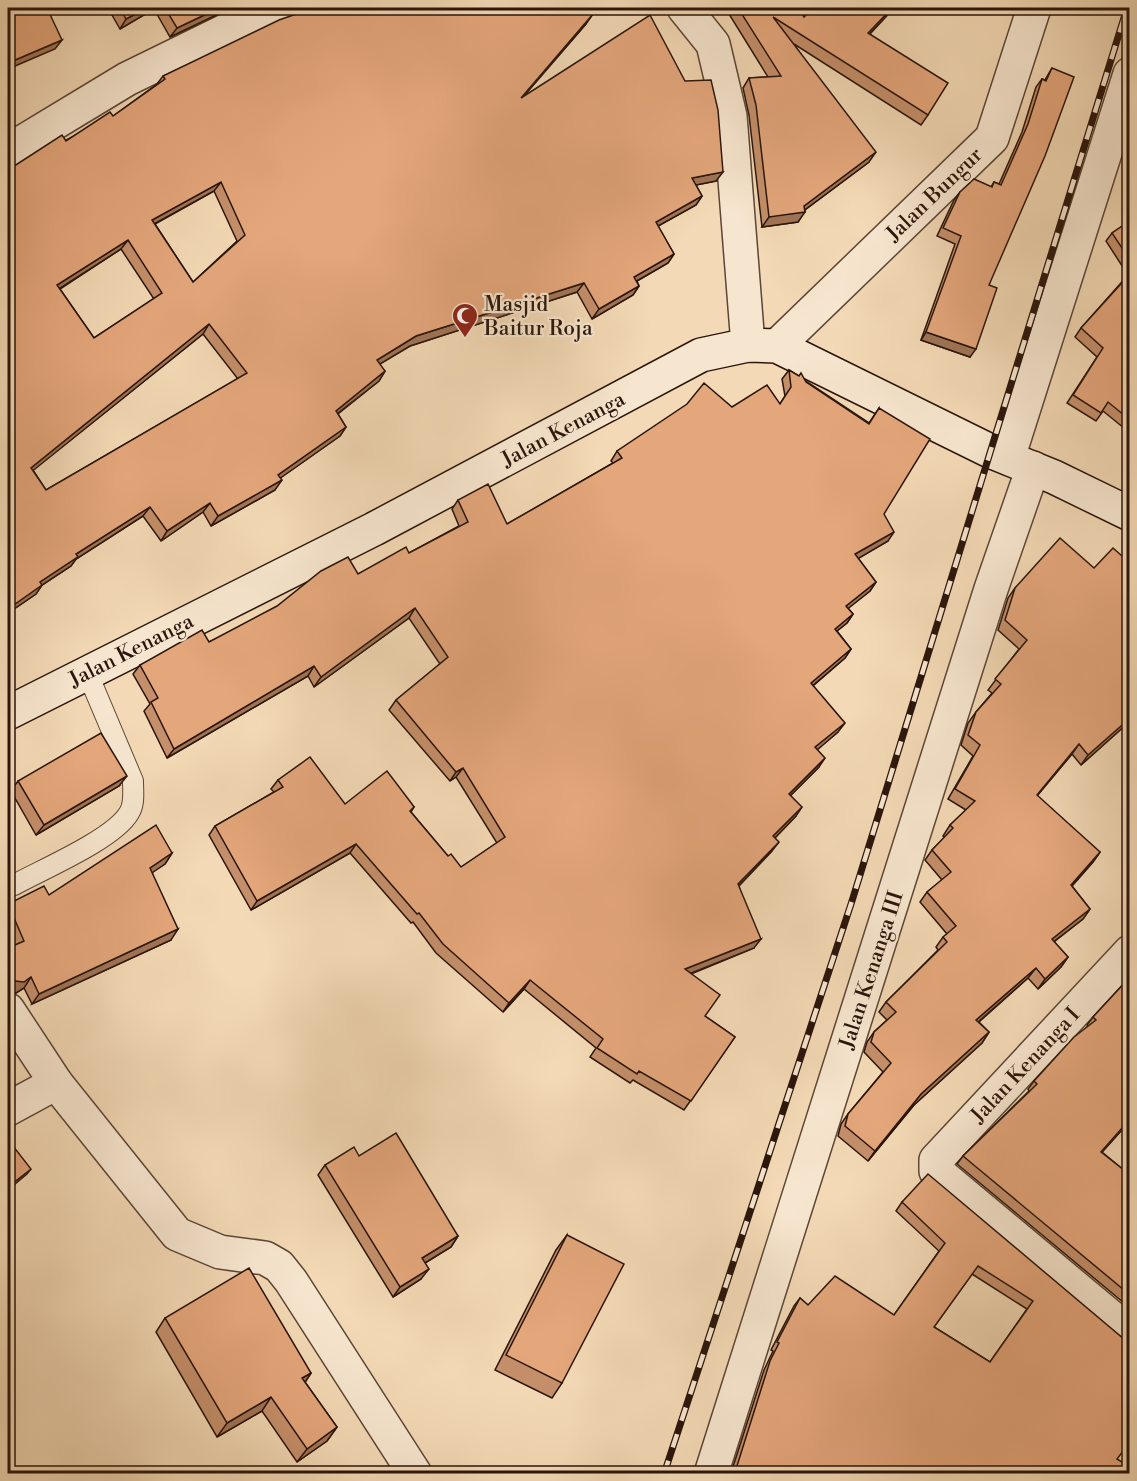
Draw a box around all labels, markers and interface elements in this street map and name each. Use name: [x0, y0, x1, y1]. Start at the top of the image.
street label: Jalan Bungur: [880, 142, 988, 248]
place label: Masjid Baitur Roja: [483, 292, 593, 342]
mosque icon: Masjid Baitur Roja: [450, 301, 480, 339]
street label: Jalan Kenanga: [496, 386, 630, 474]
street label: Jalan Kenanga: [64, 608, 198, 694]
street label: Jalan Kenanga III: [834, 888, 910, 1053]
street label: Jalan Kenanga I: [965, 1002, 1086, 1130]

